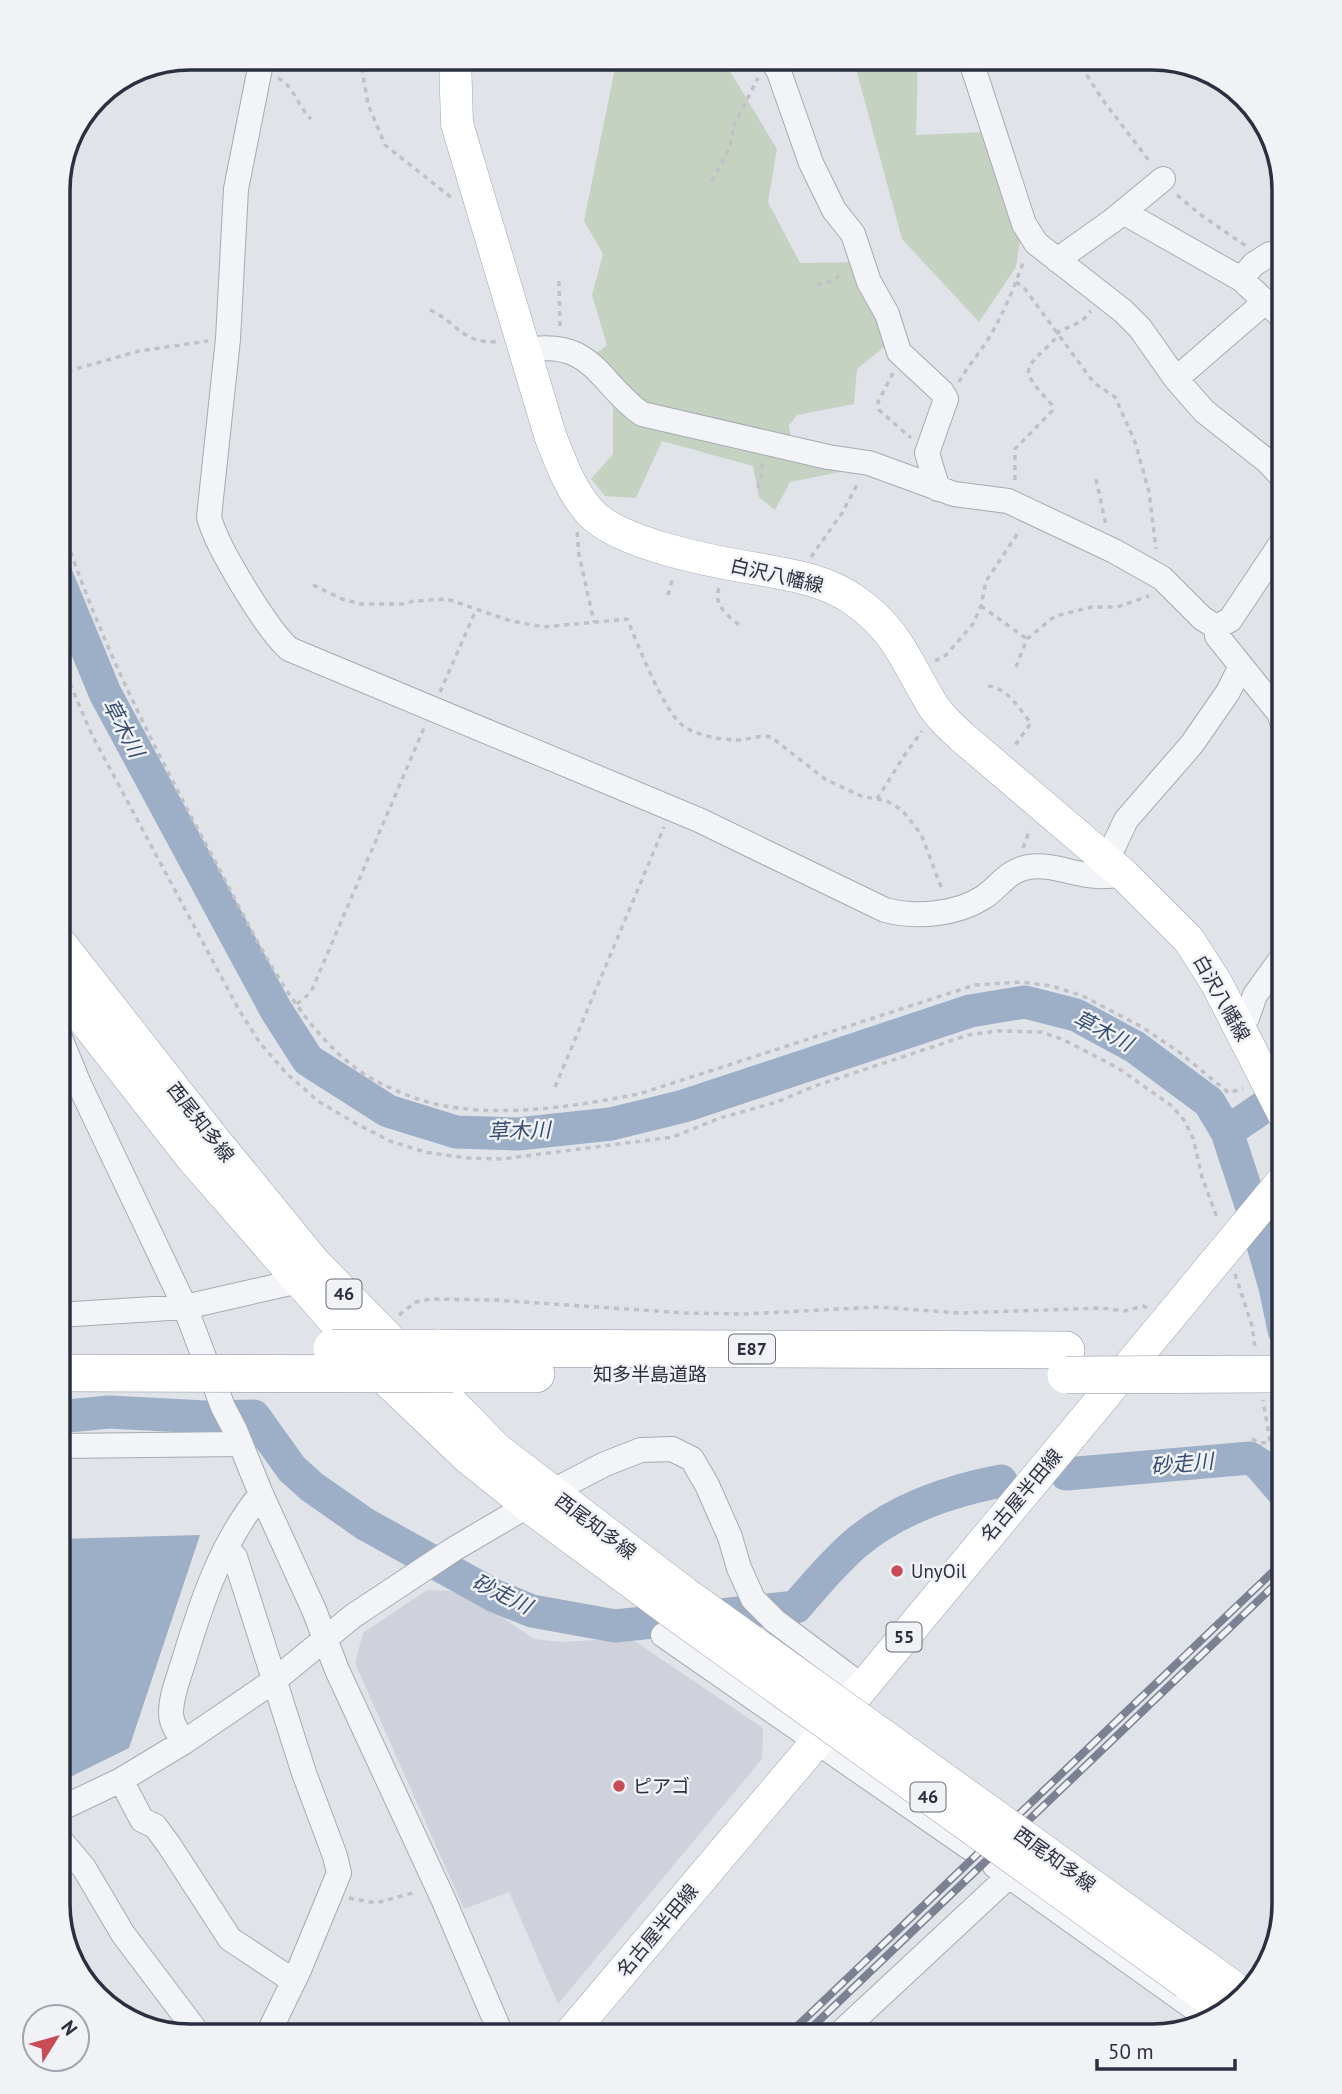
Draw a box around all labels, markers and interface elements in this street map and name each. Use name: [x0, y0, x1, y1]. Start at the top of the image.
street label: 白沢八幡線: [728, 553, 826, 597]
water label: 草木川: [97, 694, 151, 764]
street label: 白沢八幡線: [1188, 951, 1256, 1045]
water label: 草木川: [1069, 1004, 1139, 1058]
street label: 西尾知多線: [162, 1077, 240, 1167]
water label: 草木川: [487, 1116, 553, 1145]
road number: 46: [326, 1280, 362, 1308]
road number: E87: [729, 1334, 775, 1364]
street label: 知多半島道路: [593, 1362, 707, 1386]
street label: 名古屋半田線: [975, 1444, 1067, 1546]
water label: 砂走川: [1149, 1447, 1217, 1480]
street label: 西尾知多線: [551, 1488, 641, 1564]
place label: UnyOil: [911, 1559, 967, 1583]
marker: UnyOil: [889, 1563, 905, 1579]
water label: 砂走川: [468, 1568, 538, 1620]
road number: 55: [886, 1622, 922, 1652]
place label: ピアゴ: [633, 1774, 690, 1798]
marker: ピアゴ: [611, 1778, 627, 1794]
road number: 46: [911, 1782, 946, 1812]
street label: 西尾知多線: [1010, 1821, 1100, 1897]
street label: 名古屋半田線: [611, 1879, 703, 1981]
north arrow: [21, 2003, 91, 2073]
text: N: [56, 2016, 83, 2040]
scale bar: [1097, 2028, 1235, 2072]
text: 50 m: [1108, 2038, 1154, 2065]

